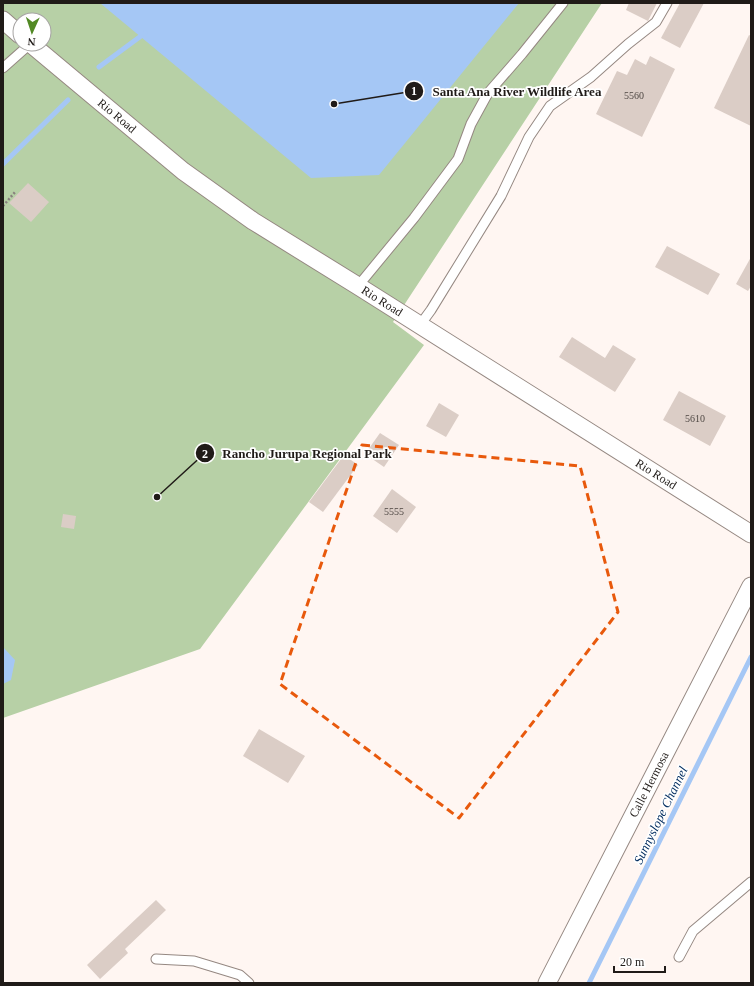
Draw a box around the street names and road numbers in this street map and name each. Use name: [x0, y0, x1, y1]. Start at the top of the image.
street label: Rio Road: [95, 96, 139, 136]
street label: Rio Road: [359, 283, 405, 319]
street label: Rio Road: [633, 456, 679, 492]
street label: Calle Hermosa: [626, 749, 672, 820]

